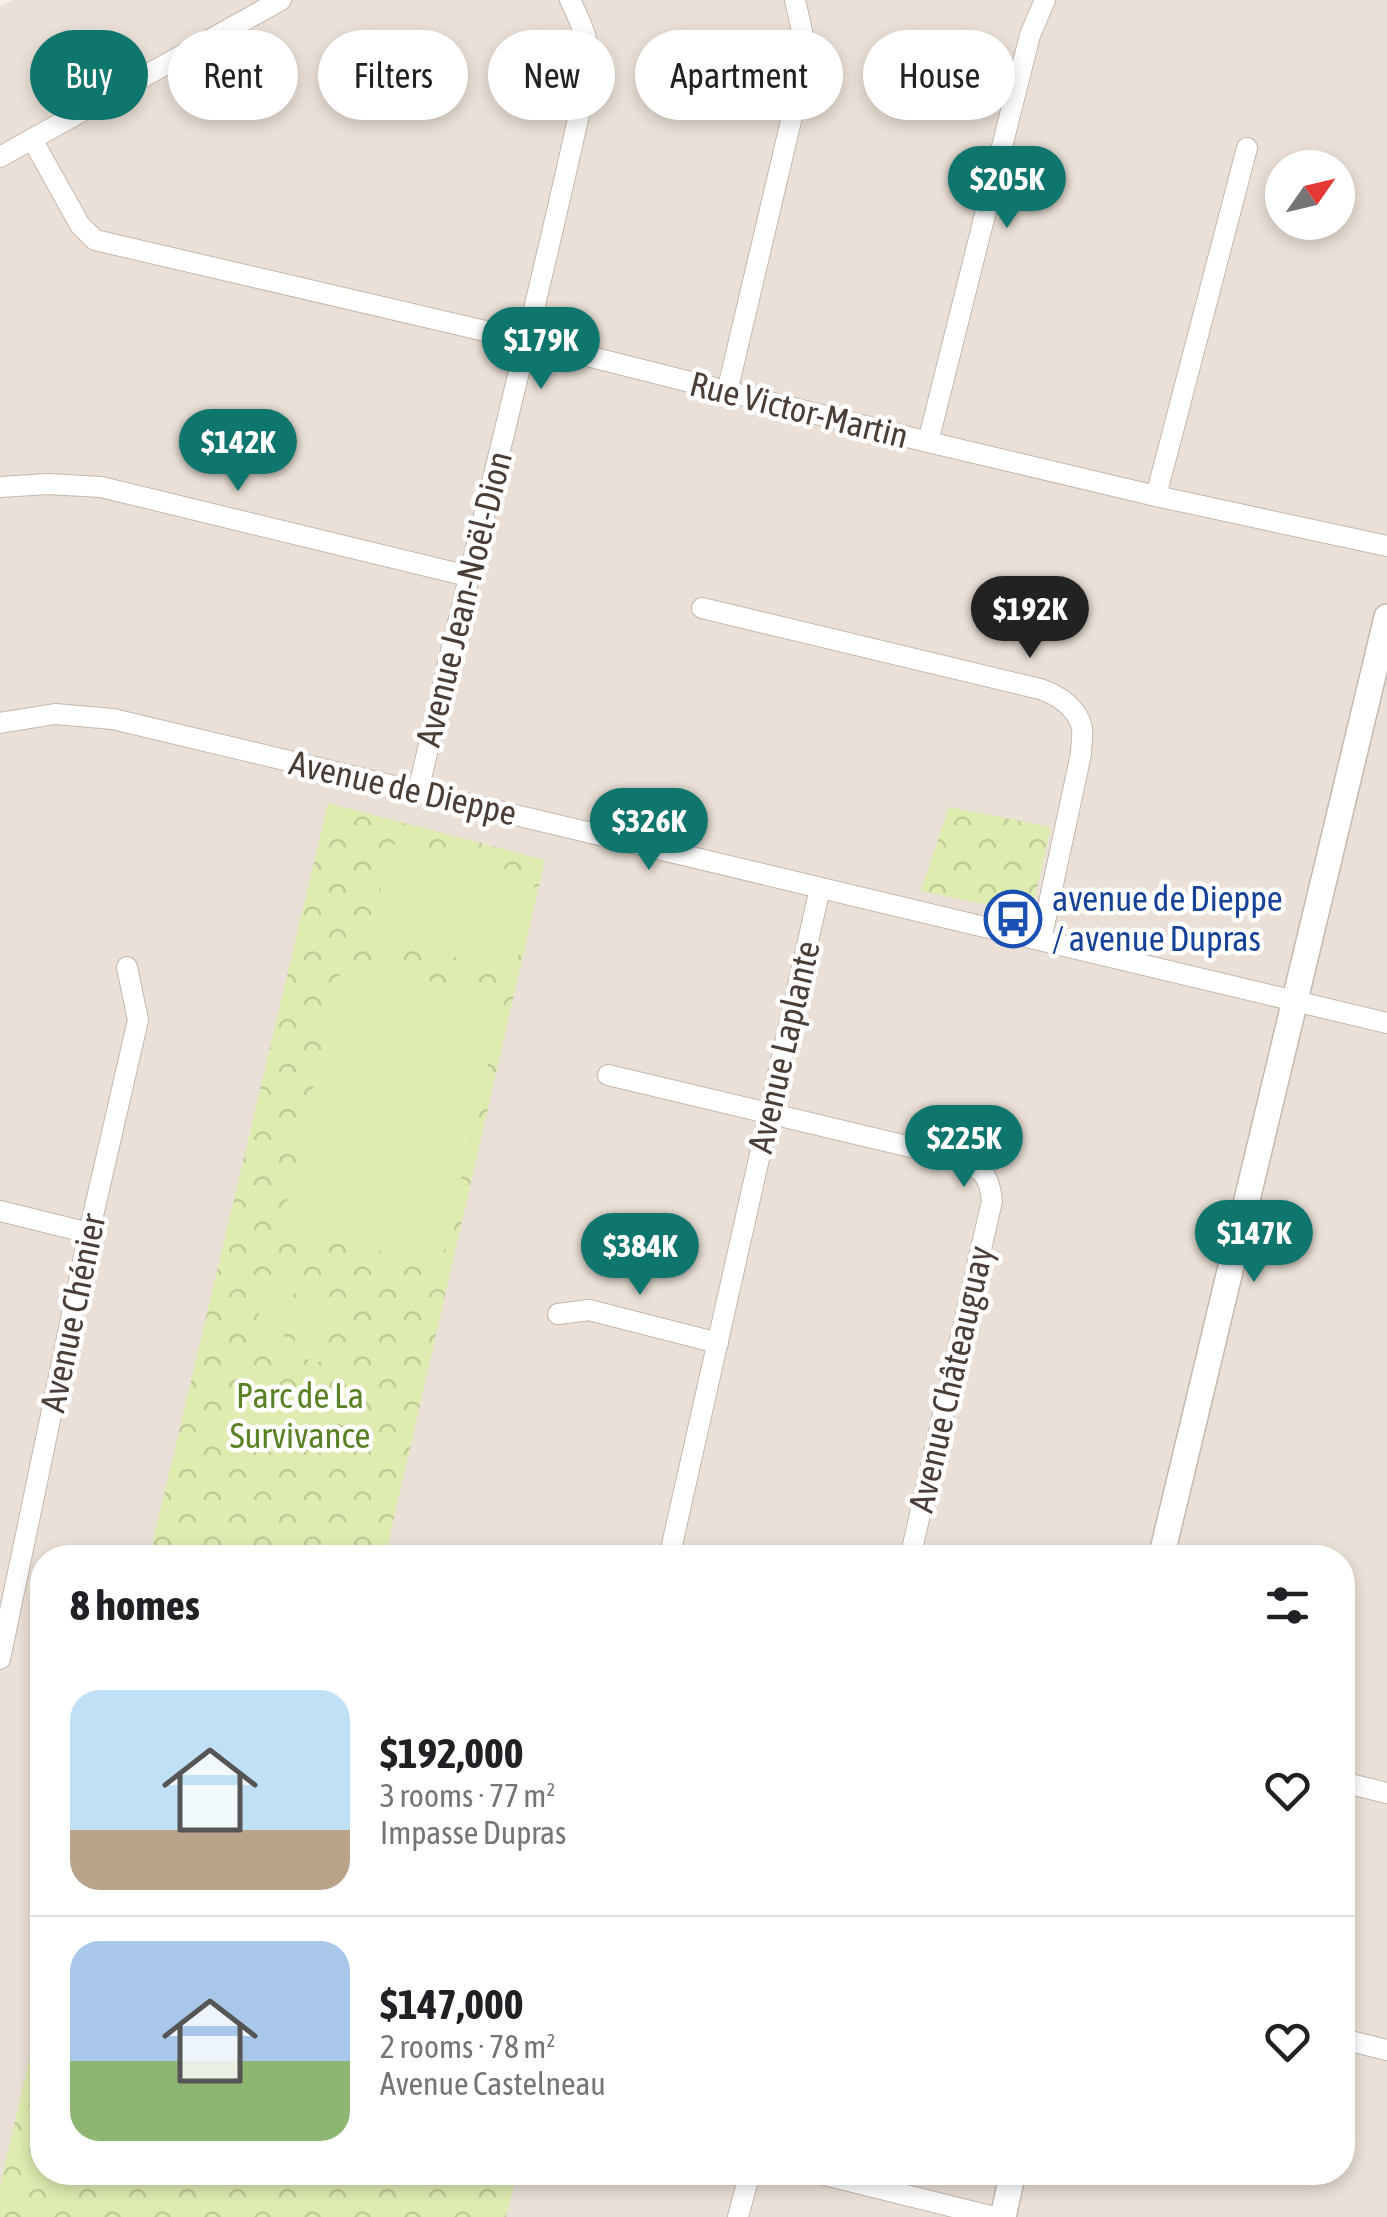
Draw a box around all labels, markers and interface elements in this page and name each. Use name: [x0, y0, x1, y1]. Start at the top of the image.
chip: Buy: [30, 30, 148, 120]
chip: Rent: [168, 30, 298, 120]
chip: Filters: [318, 30, 468, 120]
chip: New: [488, 30, 615, 120]
chip: Apartment: [635, 30, 843, 120]
chip: House: [863, 30, 1015, 120]
pin: $205K: [937, 146, 1077, 231]
north arrow: [1265, 150, 1355, 240]
map controls: [1265, 150, 1355, 240]
text: $205K: [970, 160, 1044, 197]
pin: $179K: [471, 307, 611, 392]
text: $179K: [504, 321, 578, 358]
street label: Rue Victor-Martin: [686, 363, 912, 455]
pin: $142K: [168, 409, 308, 494]
text: $142K: [201, 423, 275, 460]
street label: Avenue Jean-Noël-Dion: [407, 447, 519, 751]
pin: $192K: [960, 576, 1100, 661]
text: $192K: [993, 590, 1067, 627]
street label: Avenue de Dieppe: [286, 741, 521, 833]
pin: $326K: [579, 788, 719, 873]
text: $326K: [612, 802, 686, 839]
place label: avenue de Dieppe / avenue Dupras: [1052, 878, 1283, 958]
bus stop icon: avenue de Dieppe / avenue Dupras: [983, 889, 1043, 949]
street label: Avenue Laplante: [739, 937, 827, 1157]
pin: $225K: [894, 1105, 1034, 1190]
text: $225K: [927, 1119, 1001, 1156]
pin: $147K: [1184, 1200, 1324, 1285]
street label: Avenue Chénier: [32, 1209, 113, 1416]
pin: $384K: [570, 1213, 710, 1298]
text: $147K: [1217, 1214, 1291, 1251]
text: $384K: [603, 1227, 677, 1264]
street label: Avenue Châteauguay: [900, 1242, 1000, 1516]
park label: Parc de La Survivance: [230, 1375, 370, 1455]
icon: filters: [1260, 1578, 1315, 1633]
text: 8 homes: [70, 1581, 200, 1629]
text: $192,000: [380, 1729, 524, 1777]
icon: home: [150, 1730, 270, 1850]
icon: heart: [1260, 1763, 1315, 1818]
text: 3 rooms · 77 m²: [380, 1777, 555, 1814]
text: Impasse Dupras: [380, 1814, 566, 1851]
text: $147,000: [380, 1980, 524, 2028]
icon: home: [150, 1981, 270, 2101]
icon: heart: [1260, 2014, 1315, 2069]
text: 2 rooms · 78 m²: [380, 2028, 555, 2065]
text: Avenue Castelneau: [380, 2065, 606, 2102]

